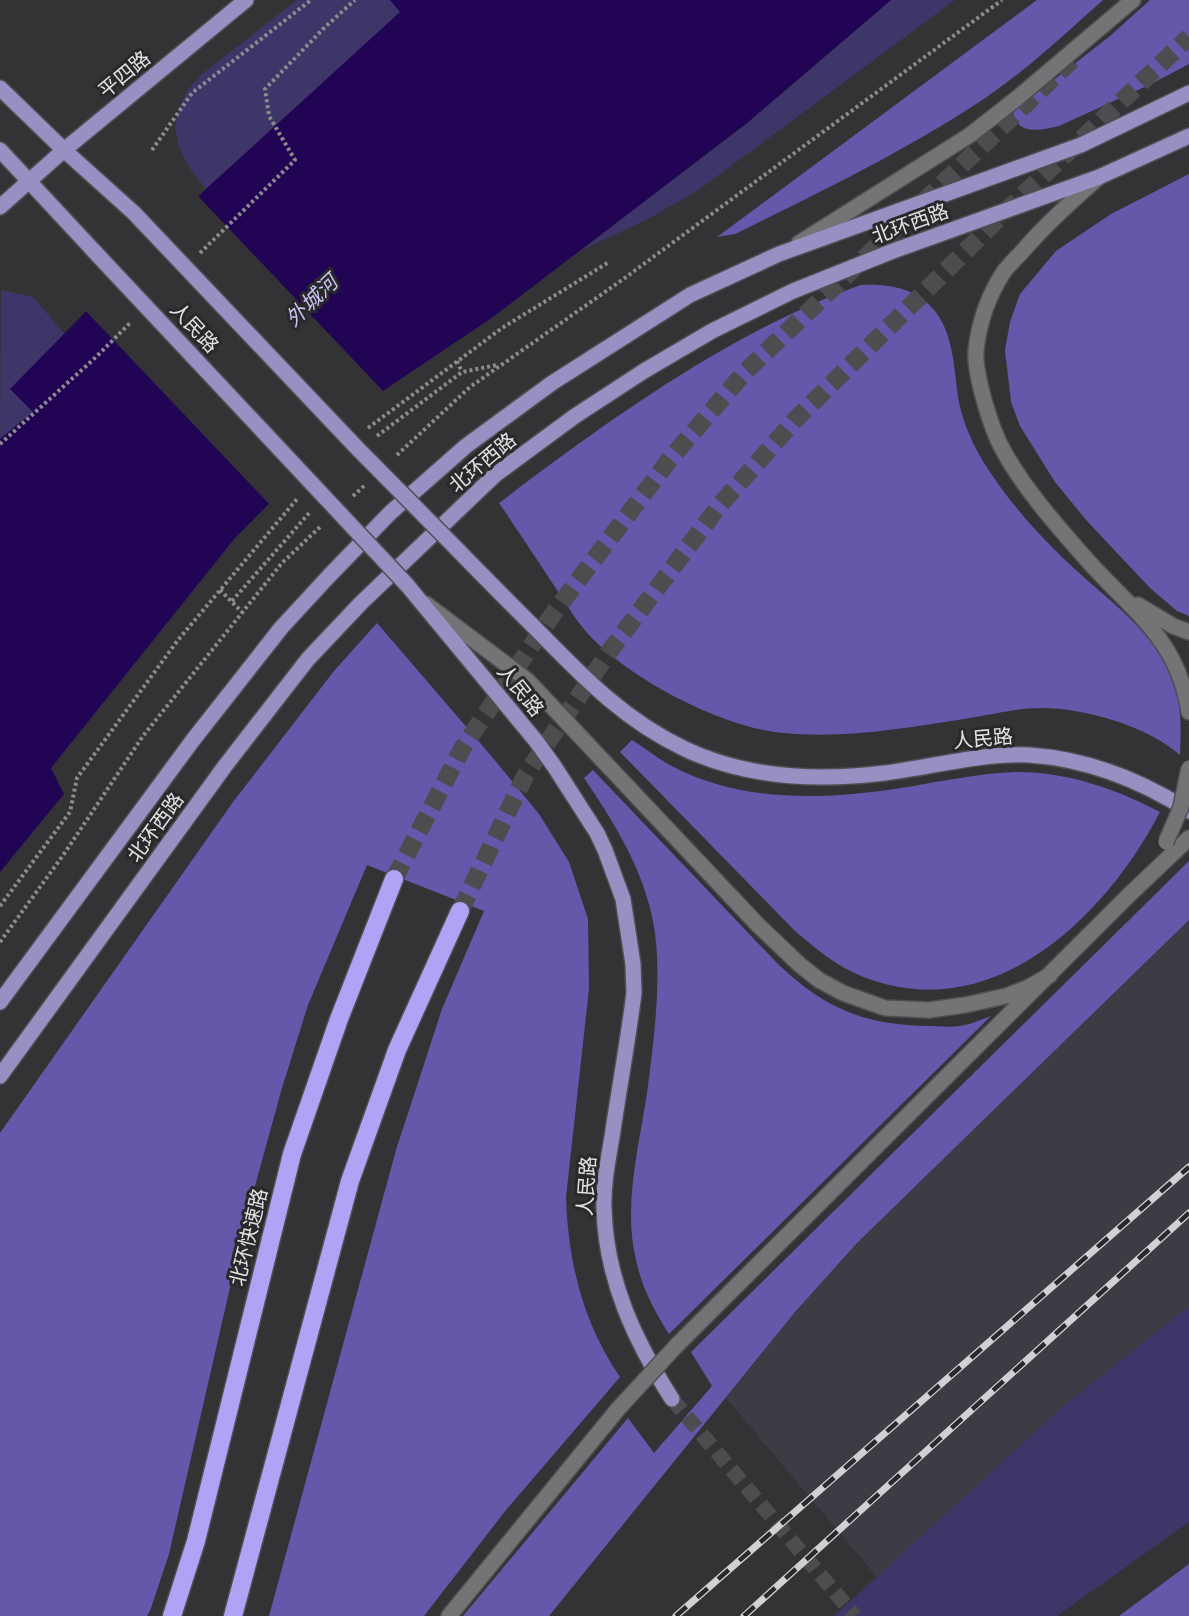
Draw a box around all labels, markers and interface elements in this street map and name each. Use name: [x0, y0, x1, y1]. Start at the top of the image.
street label: 平四路: [94, 46, 154, 102]
street label: 北环西路: [868, 199, 952, 247]
water label: 外城河: [280, 267, 345, 331]
street label: 人民路: [166, 297, 224, 357]
street label: 北环西路: [444, 427, 520, 497]
street label: 人民路: [493, 659, 549, 721]
street label: 人民路: [952, 724, 1014, 752]
street label: 北环西路: [122, 788, 188, 866]
street label: 人民路: [572, 1155, 600, 1217]
street label: 北环快速路: [225, 1186, 271, 1288]

